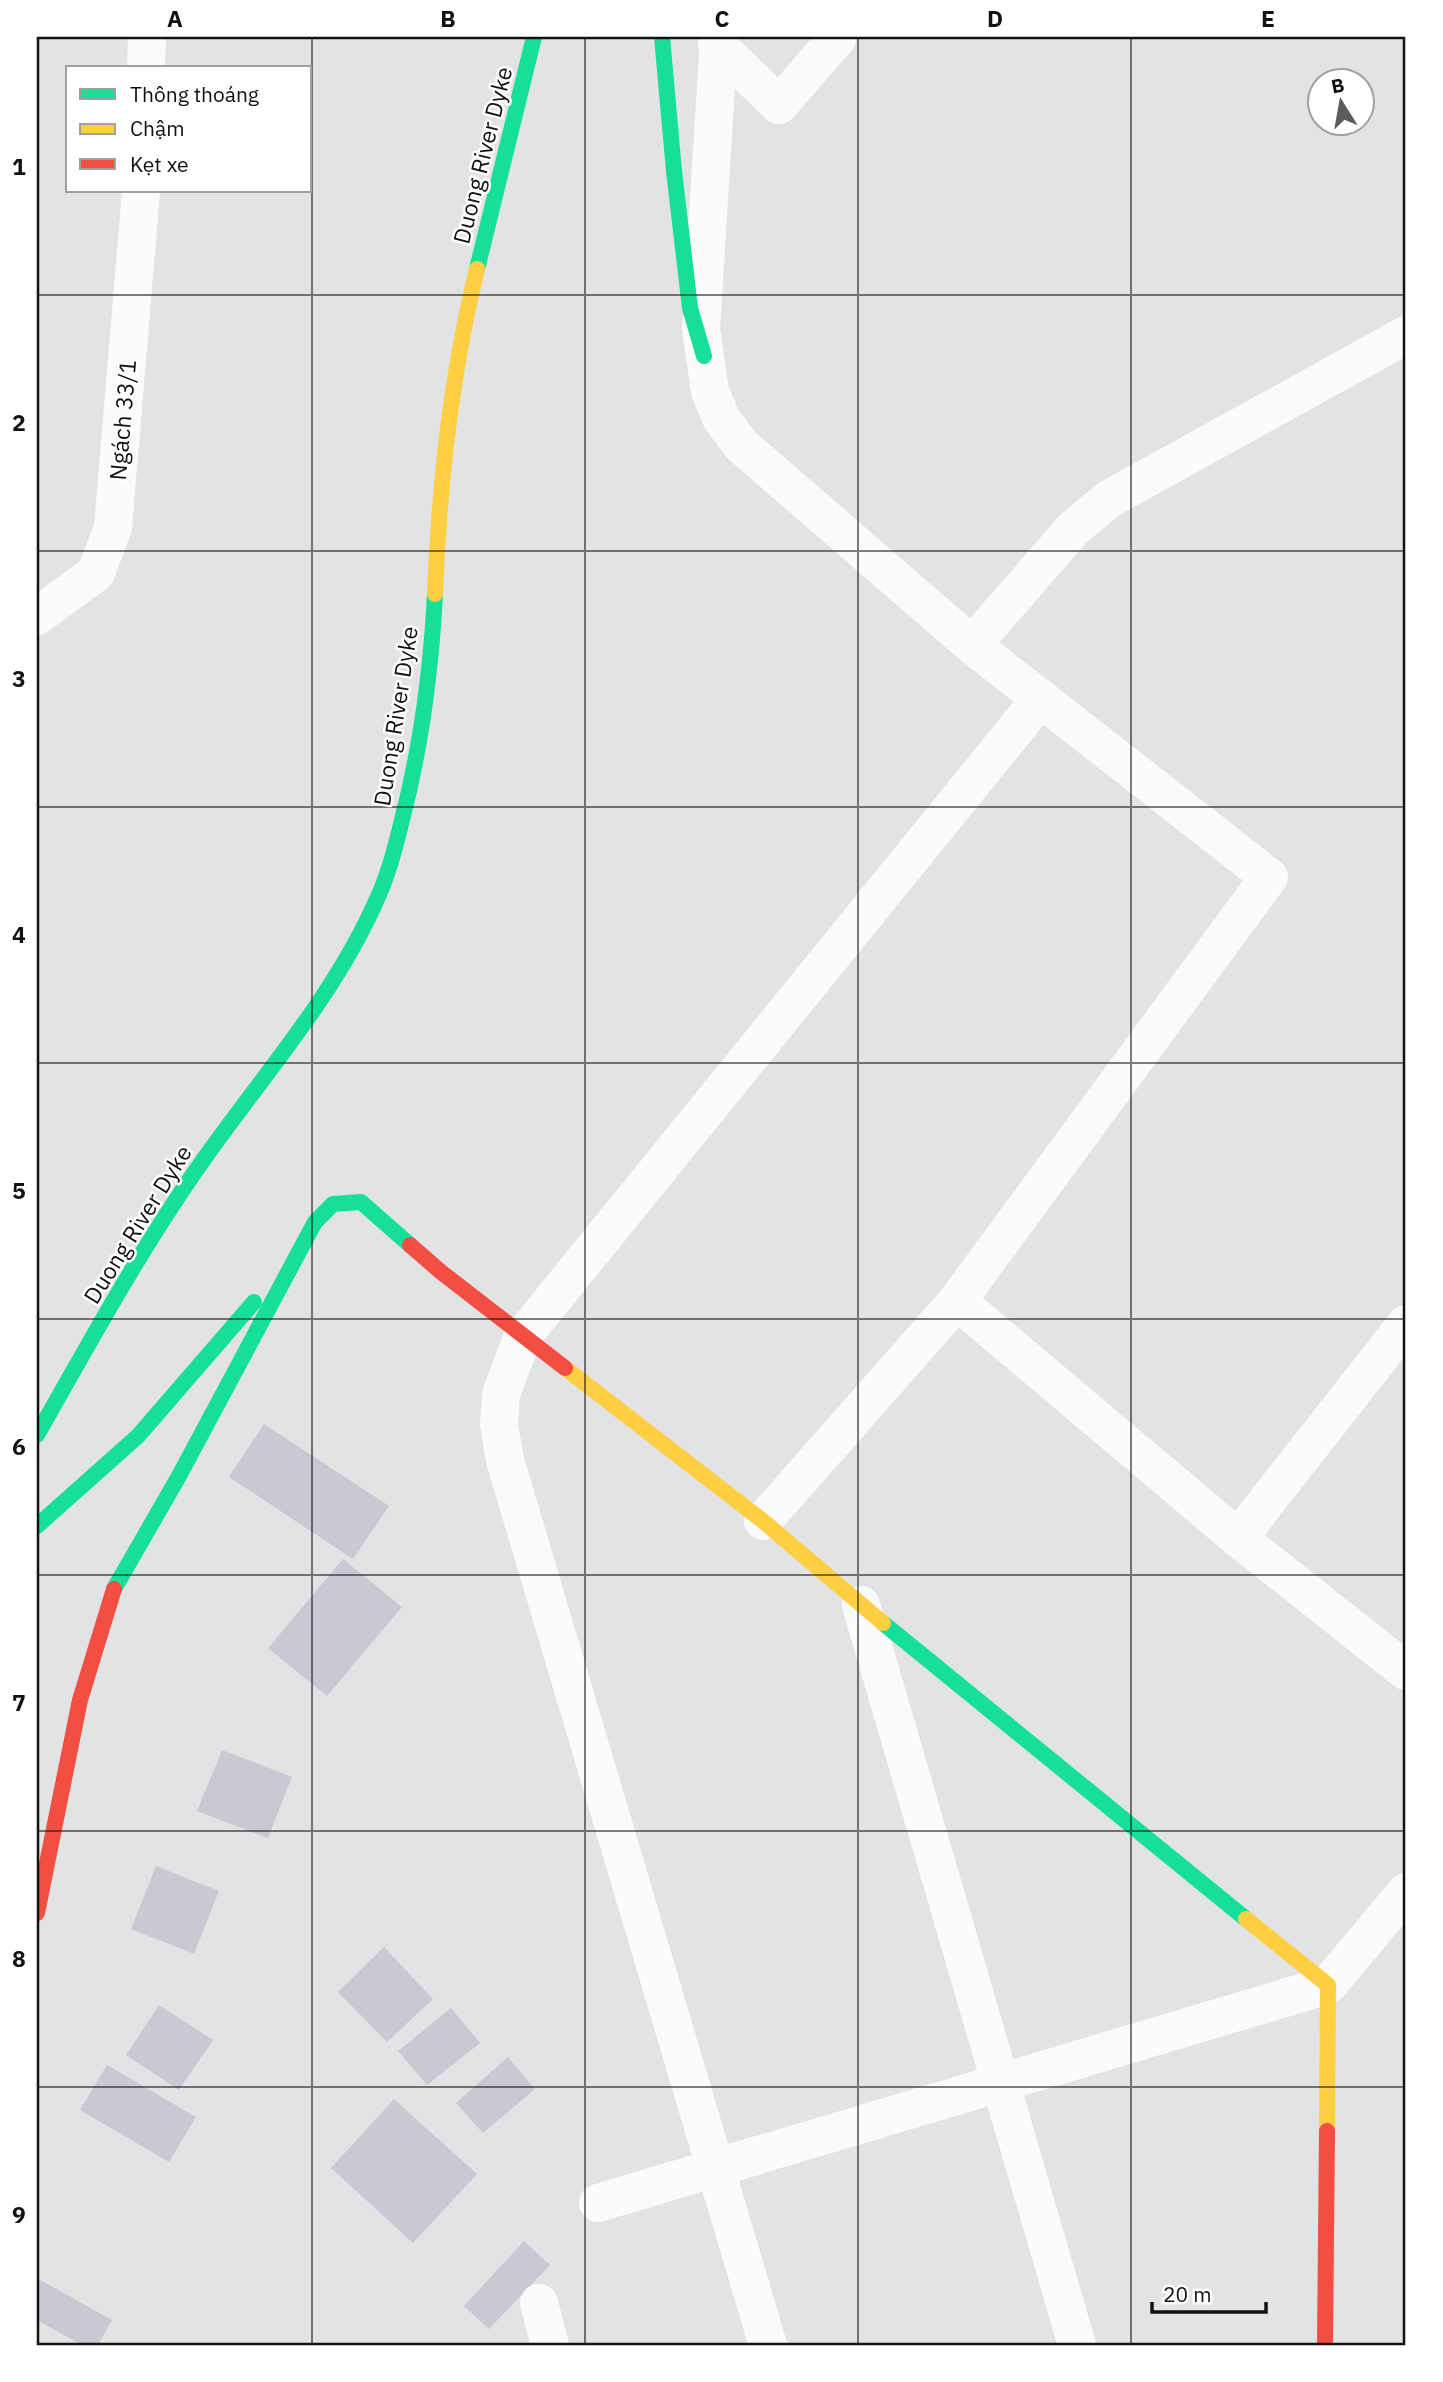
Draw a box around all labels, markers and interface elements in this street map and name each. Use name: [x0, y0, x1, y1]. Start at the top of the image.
text: A: [167, 3, 183, 33]
text: B: [440, 3, 456, 33]
text: C: [715, 3, 730, 33]
text: D: [987, 3, 1003, 33]
text: E: [1261, 3, 1275, 33]
street label: Duong River Dyke: [446, 63, 518, 247]
legend: [66, 66, 312, 192]
north arrow: [1306, 66, 1376, 136]
text: B: [1329, 72, 1346, 98]
text: Thông thoáng: [130, 80, 259, 108]
text: Chậm: [130, 114, 185, 142]
text: Kẹt xe: [130, 150, 189, 178]
text: 1: [12, 151, 26, 181]
street label: Ngách 33/1: [102, 358, 142, 482]
text: 2: [12, 407, 26, 437]
street label: Duong River Dyke: [366, 624, 424, 808]
text: 3: [12, 663, 26, 693]
text: 4: [12, 919, 26, 949]
street label: Duong River Dyke: [76, 1139, 198, 1309]
text: 5: [12, 1175, 26, 1205]
text: 6: [12, 1431, 26, 1461]
text: 7: [12, 1687, 26, 1717]
text: 8: [12, 1943, 26, 1973]
text: 9: [12, 2199, 26, 2229]
scale bar: [1152, 2270, 1266, 2314]
text: 20 m: [1163, 2280, 1212, 2308]

